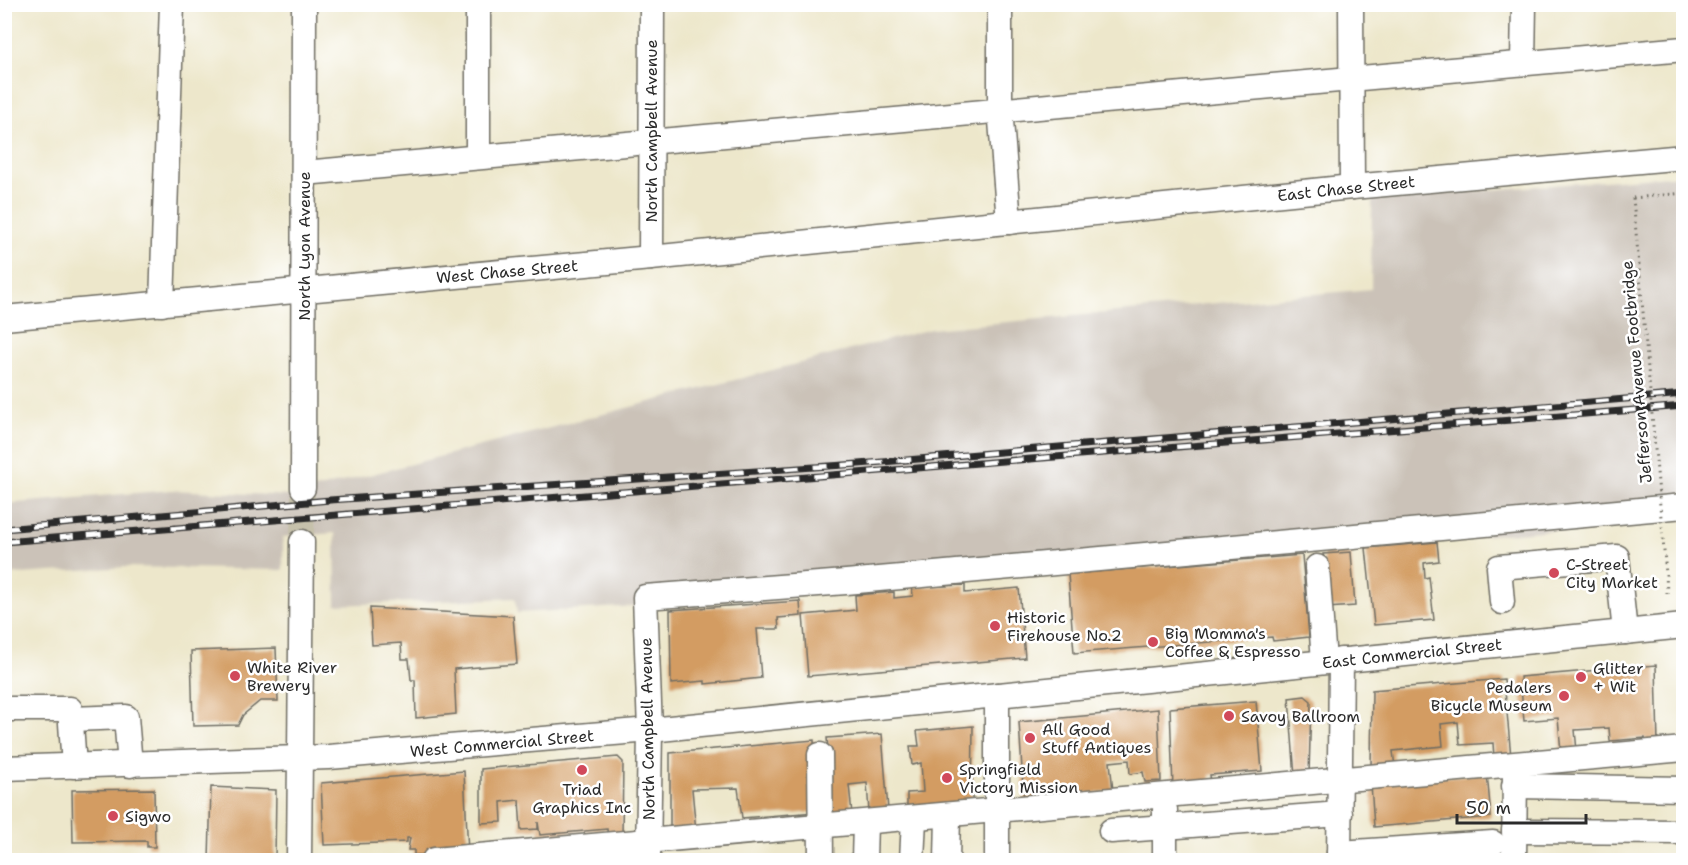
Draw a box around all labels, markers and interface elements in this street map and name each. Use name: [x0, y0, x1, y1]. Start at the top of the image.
street label: North Campbell Avenue: [641, 40, 662, 222]
street label: North Lyon Avenue: [294, 171, 315, 321]
street label: East Chase Street: [1276, 171, 1416, 206]
street label: West Chase Street: [435, 255, 579, 288]
street label: Jefferson Avenue Footbridge: [1616, 260, 1657, 484]
place label: C-Street City Market: [1566, 554, 1658, 593]
marker: C-Street City Market: [1547, 566, 1561, 580]
place label: Historic Firehouse No.2: [1007, 607, 1122, 646]
marker: Historic Firehouse No.2: [988, 619, 1002, 633]
place label: Big Momma's Coffee & Espresso: [1165, 623, 1301, 662]
street label: East Commercial Street: [1321, 634, 1503, 673]
marker: Big Momma's Coffee & Espresso: [1146, 635, 1160, 649]
street label: North Campbell Avenue: [635, 637, 660, 821]
place label: White River Brewery: [247, 657, 337, 696]
place label: Glitter + Wit: [1593, 658, 1644, 697]
marker: White River Brewery: [228, 669, 242, 683]
marker: Glitter + Wit: [1574, 670, 1588, 684]
place label: Pedalers Bicycle Museum: [1431, 677, 1552, 716]
marker: Pedalers Bicycle Museum: [1557, 689, 1571, 703]
place label: Savoy Ballroom: [1241, 706, 1360, 727]
marker: Savoy Ballroom: [1222, 709, 1236, 723]
place label: All Good Stuff Antiques: [1042, 719, 1152, 758]
street label: West Commercial Street: [409, 725, 595, 762]
marker: All Good Stuff Antiques: [1023, 731, 1037, 745]
place label: Springfield Victory Mission: [959, 759, 1078, 798]
marker: Triad Graphics Inc: [575, 763, 589, 777]
marker: Springfield Victory Mission: [940, 771, 954, 785]
place label: Triad Graphics Inc: [533, 779, 631, 818]
scale bar: [1457, 787, 1586, 825]
text: 50 m: [1466, 796, 1511, 820]
place label: Sigwo: [125, 806, 171, 827]
marker: Sigwo: [106, 809, 120, 823]

